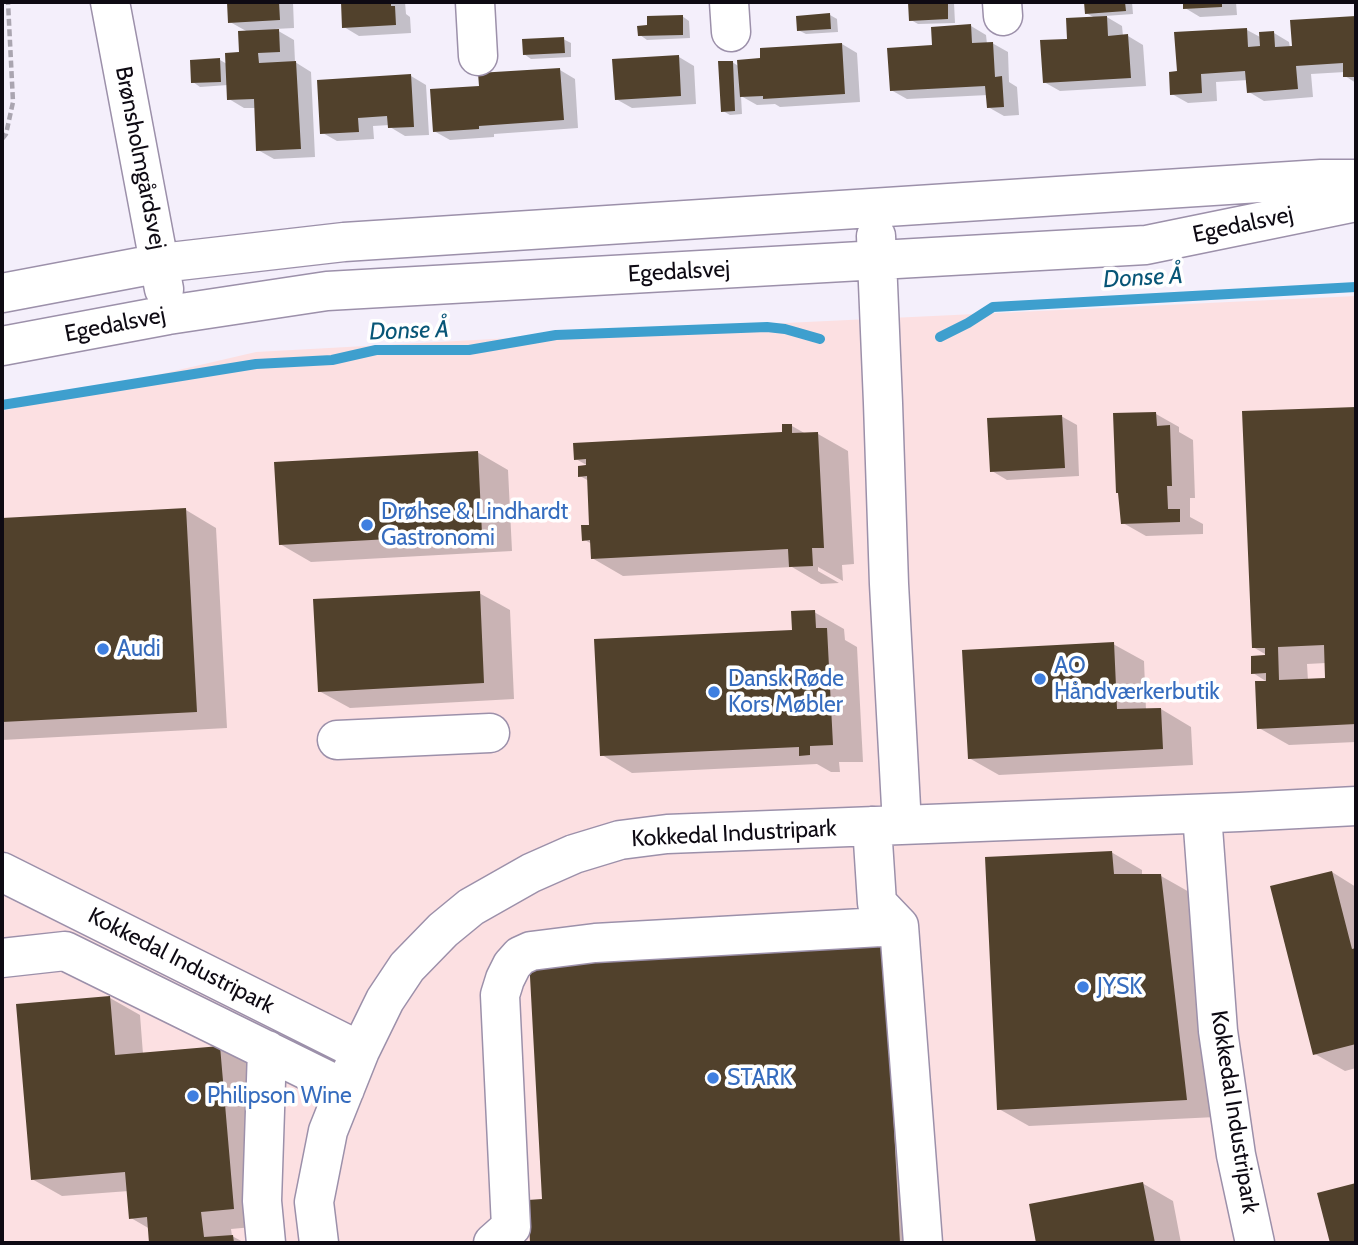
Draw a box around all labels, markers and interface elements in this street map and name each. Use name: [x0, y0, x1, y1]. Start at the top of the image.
street label: Brønsholmgårdsvej: [109, 64, 171, 252]
street label: Egedalsvej: [1190, 201, 1296, 249]
street label: Egedalsvej: [627, 256, 731, 288]
water label: Donse Å: [1102, 262, 1184, 294]
street label: Egedalsvej: [62, 302, 168, 348]
water label: Donse Å: [369, 315, 449, 347]
place label: Drøhse & Lindhardt Gastronomi: [381, 498, 568, 552]
marker: Drøhse & Lindhardt Gastronomi: [359, 517, 375, 533]
place label: Audi: [117, 635, 161, 663]
marker: Audi: [95, 641, 111, 657]
place label: AO Håndværkerbutik: [1054, 652, 1220, 706]
place label: Dansk Røde Kors Møbler: [728, 665, 844, 719]
marker: AO Håndværkerbutik: [1032, 671, 1048, 687]
marker: Dansk Røde Kors Møbler: [706, 684, 722, 700]
street label: Kokkedal Industripark: [631, 815, 837, 853]
street label: Kokkedal Industripark: [83, 902, 279, 1020]
place label: JYSK: [1097, 973, 1142, 1001]
marker: JYSK: [1075, 979, 1091, 995]
street label: Kokkedal Industripark: [1204, 1008, 1264, 1216]
place label: STARK: [727, 1064, 793, 1092]
marker: STARK: [705, 1070, 721, 1086]
place label: Philipson Wine: [207, 1082, 352, 1110]
marker: Philipson Wine: [185, 1088, 201, 1104]

